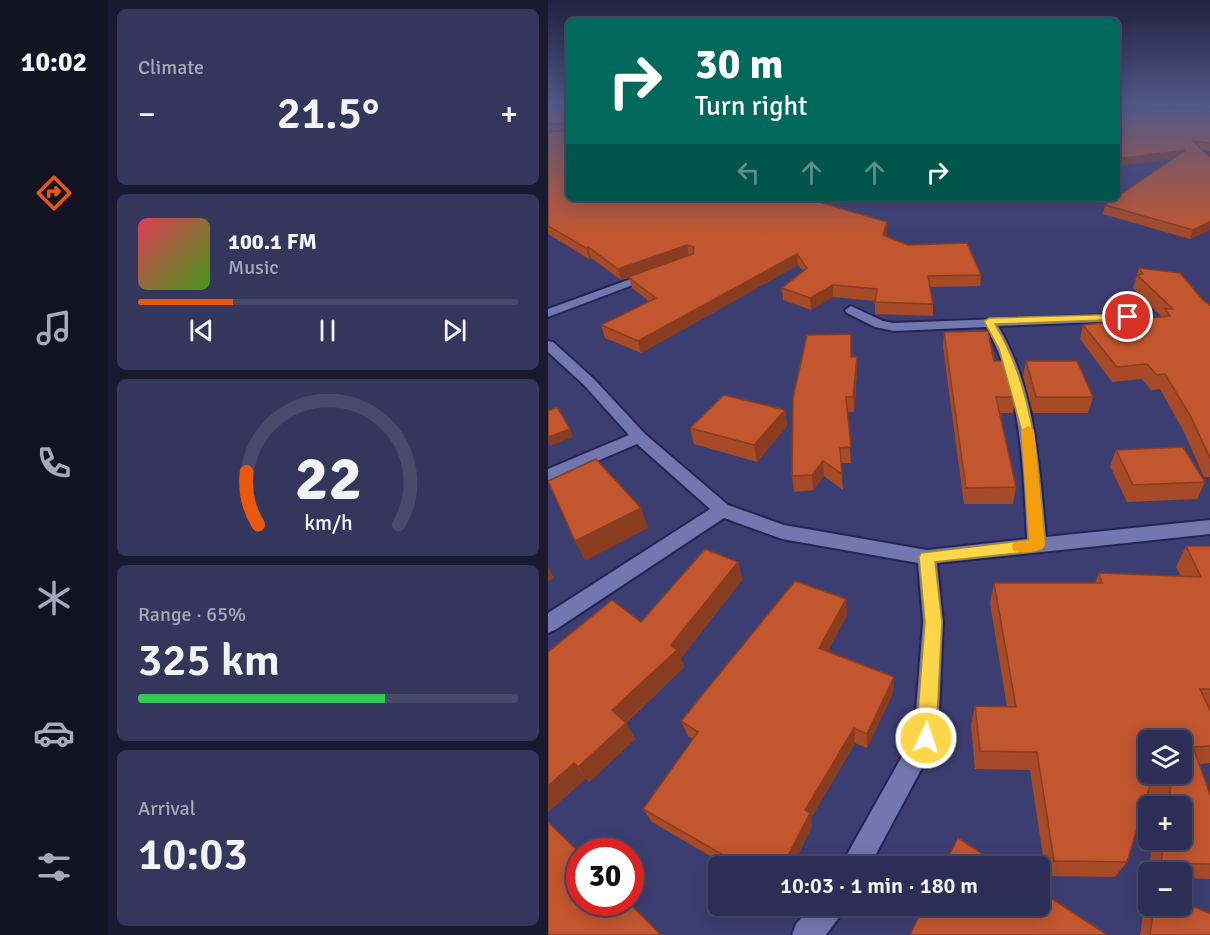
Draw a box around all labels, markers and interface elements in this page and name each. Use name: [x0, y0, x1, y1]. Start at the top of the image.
text: 30 m: [695, 39, 784, 90]
icon: right: [596, 42, 674, 120]
text: 10:02: [21, 46, 87, 79]
text: Climate: [138, 55, 204, 80]
text: 21.5°: [277, 86, 379, 141]
text: Turn right: [695, 90, 808, 123]
text: −: [138, 94, 156, 135]
text: +: [500, 94, 518, 135]
icon: left: [732, 156, 765, 189]
icon: ahead: [795, 156, 828, 189]
icon: ahead: [858, 156, 891, 189]
icon: right: [921, 156, 954, 189]
icon: directions: [33, 172, 75, 214]
text: 100.1 FM: [228, 228, 317, 255]
text: Music: [228, 255, 279, 280]
pin: [1102, 291, 1153, 342]
icon: arrive: [1111, 300, 1144, 333]
icon: music: [33, 307, 75, 349]
icon: previous: [185, 314, 218, 347]
icon: pause: [311, 314, 344, 347]
icon: next: [438, 314, 471, 347]
text: 22: [294, 440, 362, 517]
icon: phone: [33, 442, 75, 484]
text: km/h: [304, 510, 352, 536]
icon: climate: [33, 577, 75, 619]
text: Range · 65%: [138, 602, 246, 627]
text: 325 km: [138, 633, 280, 688]
position arrow: [894, 706, 958, 770]
icon: car: [33, 712, 75, 754]
map controls: [1138, 730, 1192, 916]
button: layers: [1138, 730, 1192, 784]
text: Arrival: [138, 796, 196, 821]
button: +: [1138, 796, 1192, 850]
text: 10:03: [138, 827, 248, 882]
speed limit sign: 30: [566, 838, 644, 916]
icon: filters: [33, 846, 75, 888]
button: −: [1138, 862, 1192, 916]
text: 10:03 · 1 min · 180 m: [780, 872, 978, 899]

